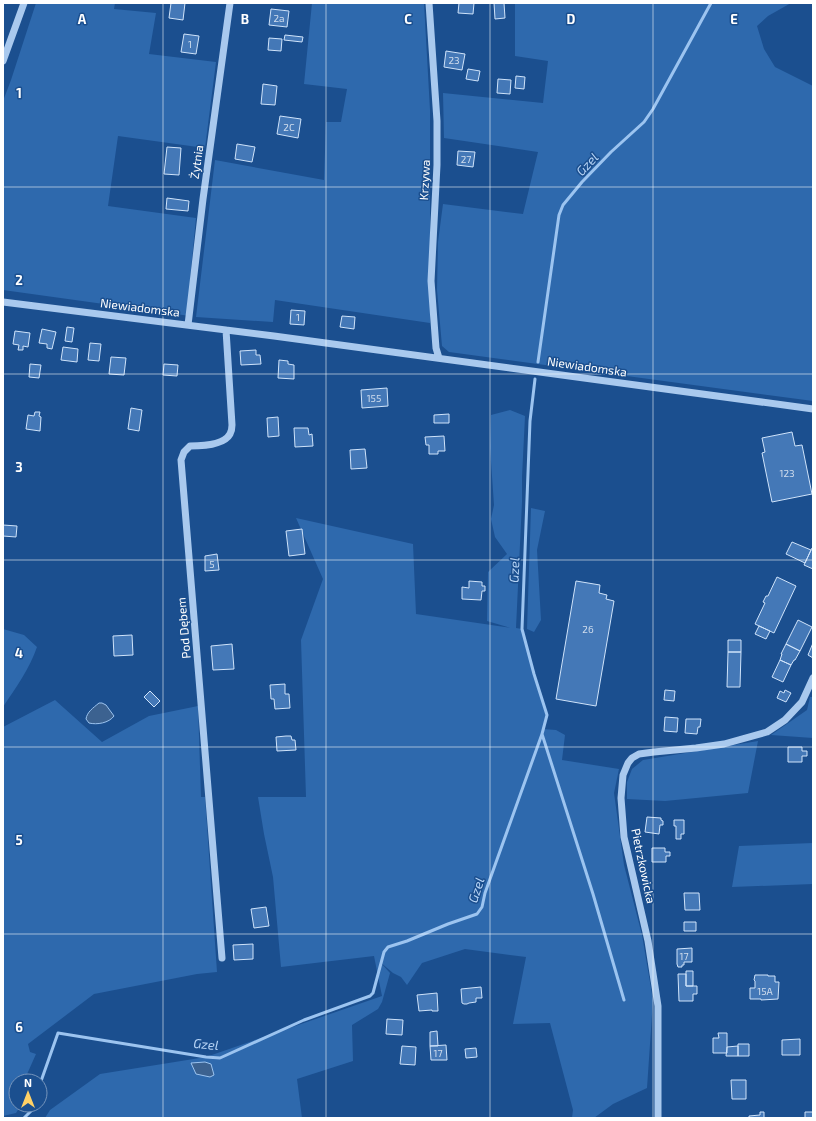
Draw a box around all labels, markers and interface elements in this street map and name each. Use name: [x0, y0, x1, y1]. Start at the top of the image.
text: A: [78, 11, 87, 27]
text: B: [241, 11, 249, 27]
text: C: [404, 11, 412, 27]
text: D: [567, 11, 576, 27]
text: E: [730, 11, 738, 27]
house number: 2a: [273, 12, 285, 24]
house number: 1: [188, 38, 192, 50]
house number: 23: [448, 54, 460, 66]
text: 1: [16, 85, 22, 101]
house number: 2C: [283, 121, 295, 133]
street label: Żytnia: [187, 144, 205, 180]
water label: Gzel: [572, 149, 602, 179]
house number: 27: [461, 153, 471, 165]
street label: Krzywa: [416, 159, 432, 201]
text: 2: [15, 272, 23, 288]
street label: Niewiadomska: [99, 295, 181, 319]
house number: 1: [296, 311, 300, 323]
street label: Niewiadomska: [546, 353, 628, 379]
house number: 155: [367, 392, 381, 404]
text: 3: [15, 459, 23, 475]
house number: 123: [779, 467, 795, 479]
water label: Gzel: [506, 557, 522, 583]
house number: 5: [209, 558, 215, 570]
street label: Pod Dębem: [173, 597, 193, 659]
house number: 26: [582, 623, 594, 635]
text: 4: [15, 645, 23, 661]
street label: Pietrzkowicka: [629, 827, 659, 904]
text: 5: [15, 832, 23, 848]
water label: Gzel: [464, 875, 488, 905]
house number: 17: [679, 950, 689, 962]
house number: 15A: [757, 985, 774, 997]
text: 6: [15, 1019, 23, 1035]
water label: Gzel: [193, 1035, 220, 1053]
house number: 17: [433, 1047, 443, 1059]
north arrow: [8, 1073, 48, 1113]
text: N: [24, 1076, 32, 1089]

